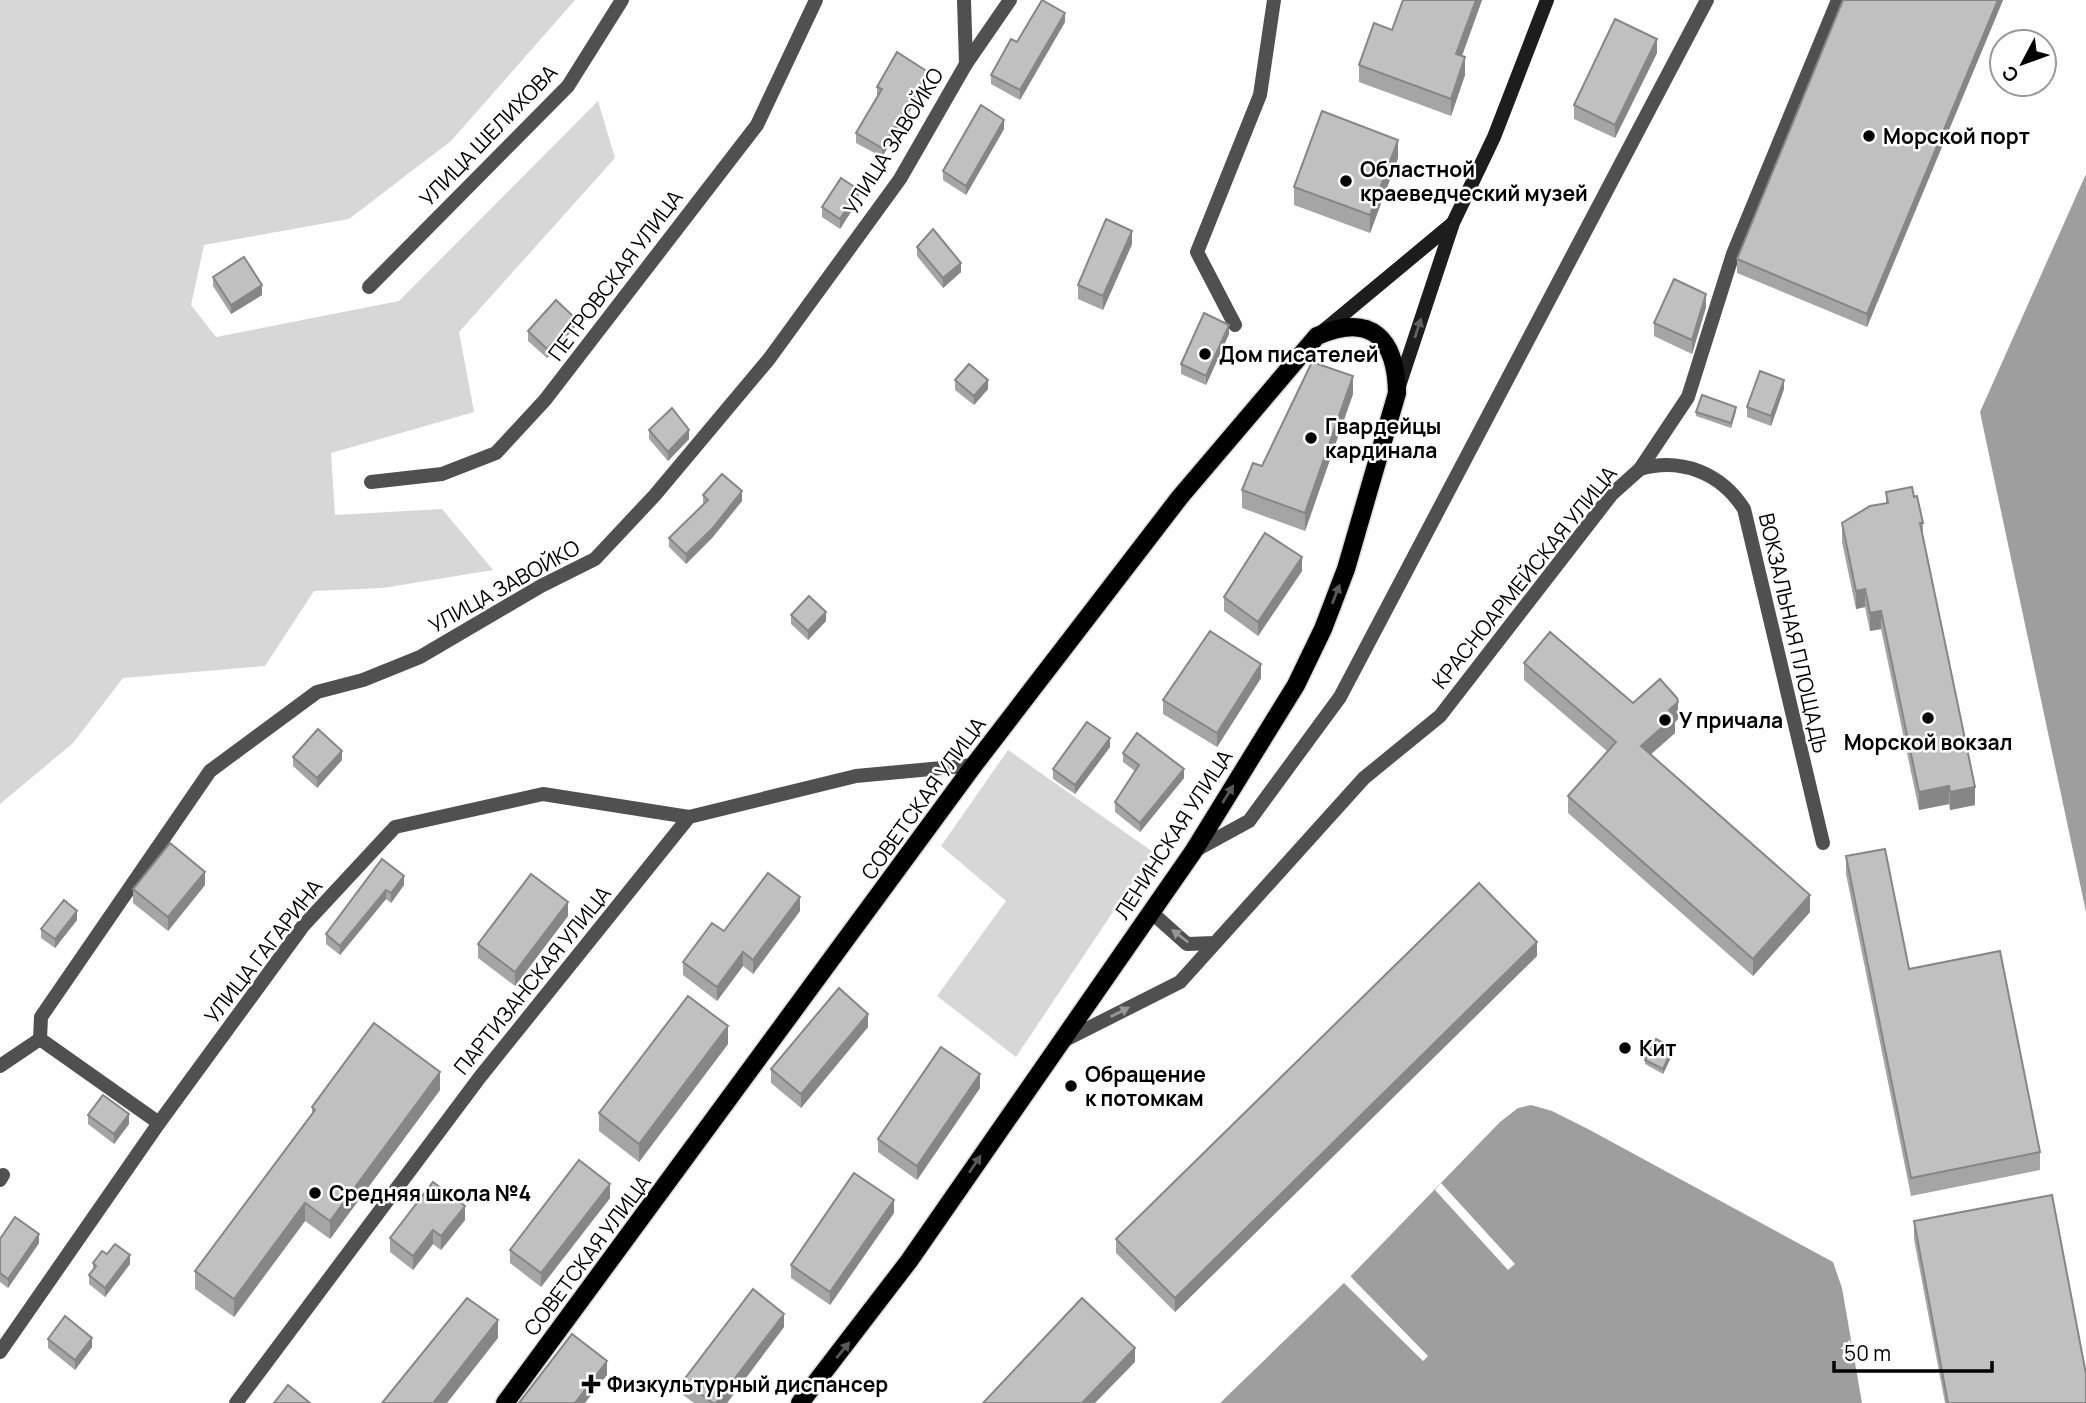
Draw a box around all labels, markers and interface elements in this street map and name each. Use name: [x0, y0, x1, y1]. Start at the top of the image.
north arrow: [1988, 28, 2058, 98]
street label: УЛИЦА ШЕЛИХОВА: [413, 58, 563, 212]
text: С: [1996, 60, 2025, 88]
street label: УЛИЦА ЗАВОЙКО: [836, 62, 950, 220]
place label: Морской порт: [1883, 122, 2030, 150]
marker: Морской порт: [1861, 128, 1877, 144]
place label: Областной краеведческий музей: [1360, 155, 1588, 207]
marker: Областной краеведческий музей: [1338, 173, 1354, 189]
street label: ПЕТРОВСКАЯ УЛИЦА: [542, 184, 688, 366]
one-way arrow: [1413, 318, 1424, 339]
place label: Дом писателей: [1219, 340, 1379, 368]
marker: Дом писателей: [1197, 346, 1213, 362]
place label: Гвардейцы кардинала: [1325, 412, 1441, 464]
marker: Гвардейцы кардинала: [1303, 430, 1319, 446]
street label: КРАСНОАРМЕЙСКАЯ УЛИЦА: [1425, 460, 1623, 694]
street label: ВОКЗАЛЬНАЯ ПЛОЩАДЬ: [1753, 510, 1835, 756]
street label: УЛИЦА ЗАВОЙКО: [424, 533, 584, 639]
one-way arrow: [1331, 584, 1342, 605]
place label: У причала: [1679, 706, 1783, 734]
marker: Морской вокзал: [1920, 710, 1936, 726]
street label: СОВЕТСКАЯ УЛИЦА: [854, 711, 992, 885]
marker: У причала: [1657, 712, 1673, 728]
place label: Морской вокзал: [1844, 728, 2012, 756]
street label: ЛЕНИНСКАЯ УЛИЦА: [1108, 744, 1238, 924]
one-way arrow: [1222, 784, 1235, 803]
street label: УЛИЦА ГАГАРИНА: [198, 873, 328, 1029]
street label: ПАРТИЗАНСКАЯ УЛИЦА: [447, 880, 617, 1080]
one-way arrow: [1171, 929, 1189, 944]
one-way arrow: [1110, 1006, 1130, 1017]
place label: Кит: [1639, 1034, 1677, 1062]
marker: Кит: [1617, 1040, 1633, 1056]
place label: Обращение к потомкам: [1085, 1060, 1206, 1112]
marker: Обращение к потомкам: [1063, 1078, 1079, 1094]
one-way arrow: [968, 1155, 981, 1174]
street label: СОВЕТСКАЯ УЛИЦА: [517, 1169, 657, 1341]
place label: Средняя школа №4: [329, 1179, 531, 1207]
marker: Средняя школа №4: [307, 1185, 323, 1201]
scale bar: [1834, 1330, 1992, 1374]
text: 50 m: [1844, 1339, 1891, 1367]
one-way arrow: [836, 1341, 851, 1359]
place label: Физкультурный диспансер: [607, 1370, 888, 1398]
marker: Физкультурный диспансер: [581, 1374, 601, 1394]

